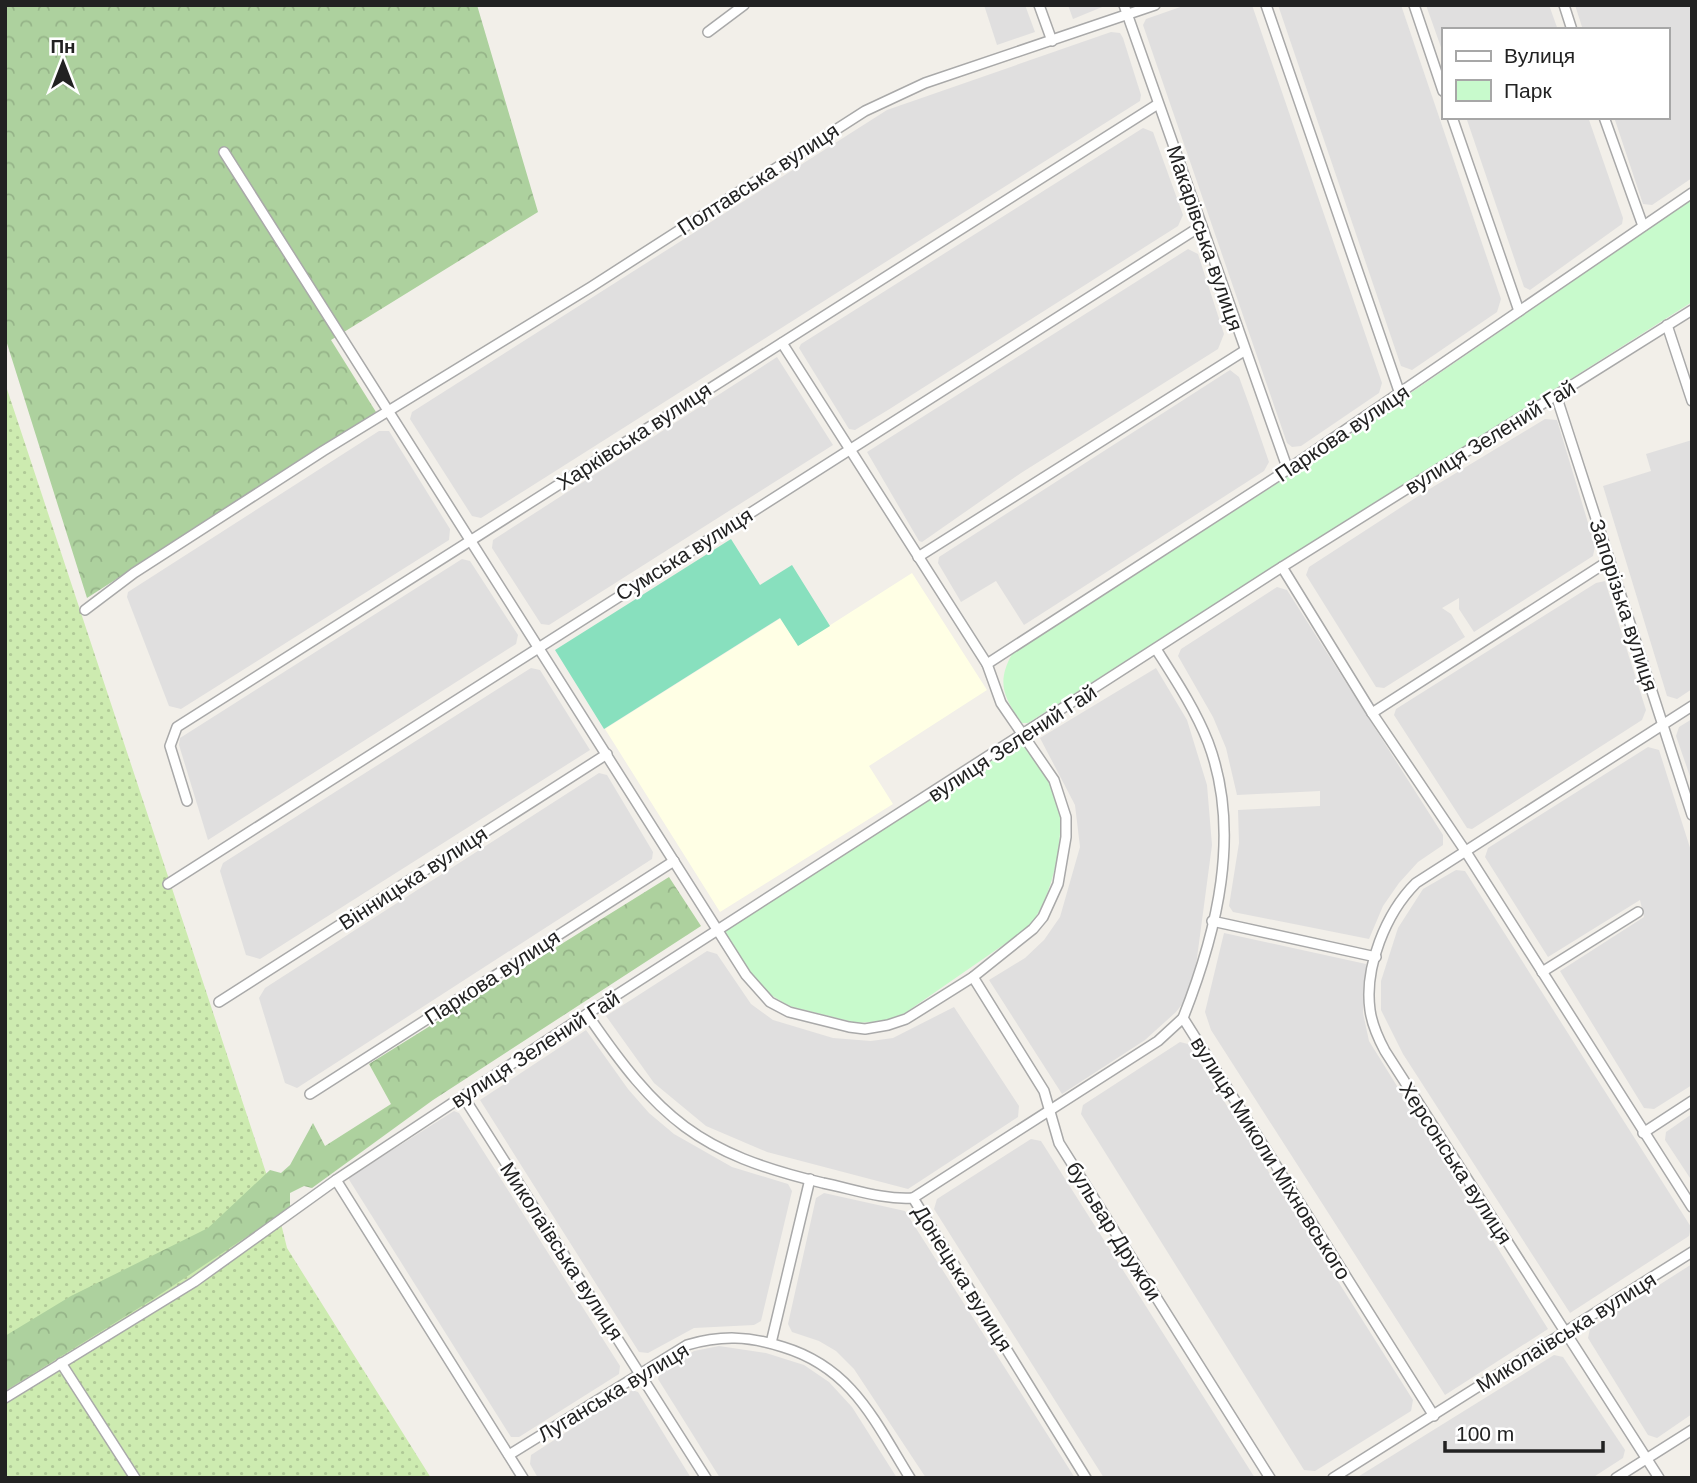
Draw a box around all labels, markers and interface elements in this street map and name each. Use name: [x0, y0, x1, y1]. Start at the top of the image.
north arrow: [28, 28, 98, 98]
legend: [1442, 28, 1669, 119]
text: Пн: [50, 36, 76, 57]
text: Вулиця: [1504, 44, 1575, 67]
text: Парк: [1504, 79, 1552, 102]
street label: Полтавська вулиця: [673, 118, 843, 240]
street label: Макарівська вулиця: [1162, 142, 1248, 334]
street label: вулиця Зелений Гай: [1401, 375, 1579, 499]
street label: Харківська вулиця: [553, 378, 715, 494]
street label: Паркова вулиця: [1271, 380, 1413, 486]
street label: Сумська вулиця: [612, 503, 756, 605]
street label: Запорізька вулиця: [1585, 516, 1663, 694]
street label: вулиця Зелений Гай: [924, 680, 1100, 806]
street label: Вінницька вулиця: [335, 822, 491, 934]
street label: Паркова вулиця: [420, 925, 564, 1029]
street label: вулиця Зелений Гай: [447, 986, 623, 1112]
street label: вулиця Миколи Міхновського: [1187, 1032, 1355, 1284]
street label: Херсонська вулиця: [1395, 1078, 1517, 1248]
street label: бульвар Дружби: [1062, 1157, 1166, 1305]
street label: Миколаївська вулиця: [496, 1158, 628, 1344]
street label: Донецька вулиця: [909, 1201, 1017, 1355]
street label: Миколаївська вулиця: [1472, 1267, 1660, 1397]
street label: Луганська вулиця: [533, 1338, 693, 1446]
scale bar: [1445, 1410, 1602, 1454]
text: 100 m: [1456, 1422, 1514, 1445]

